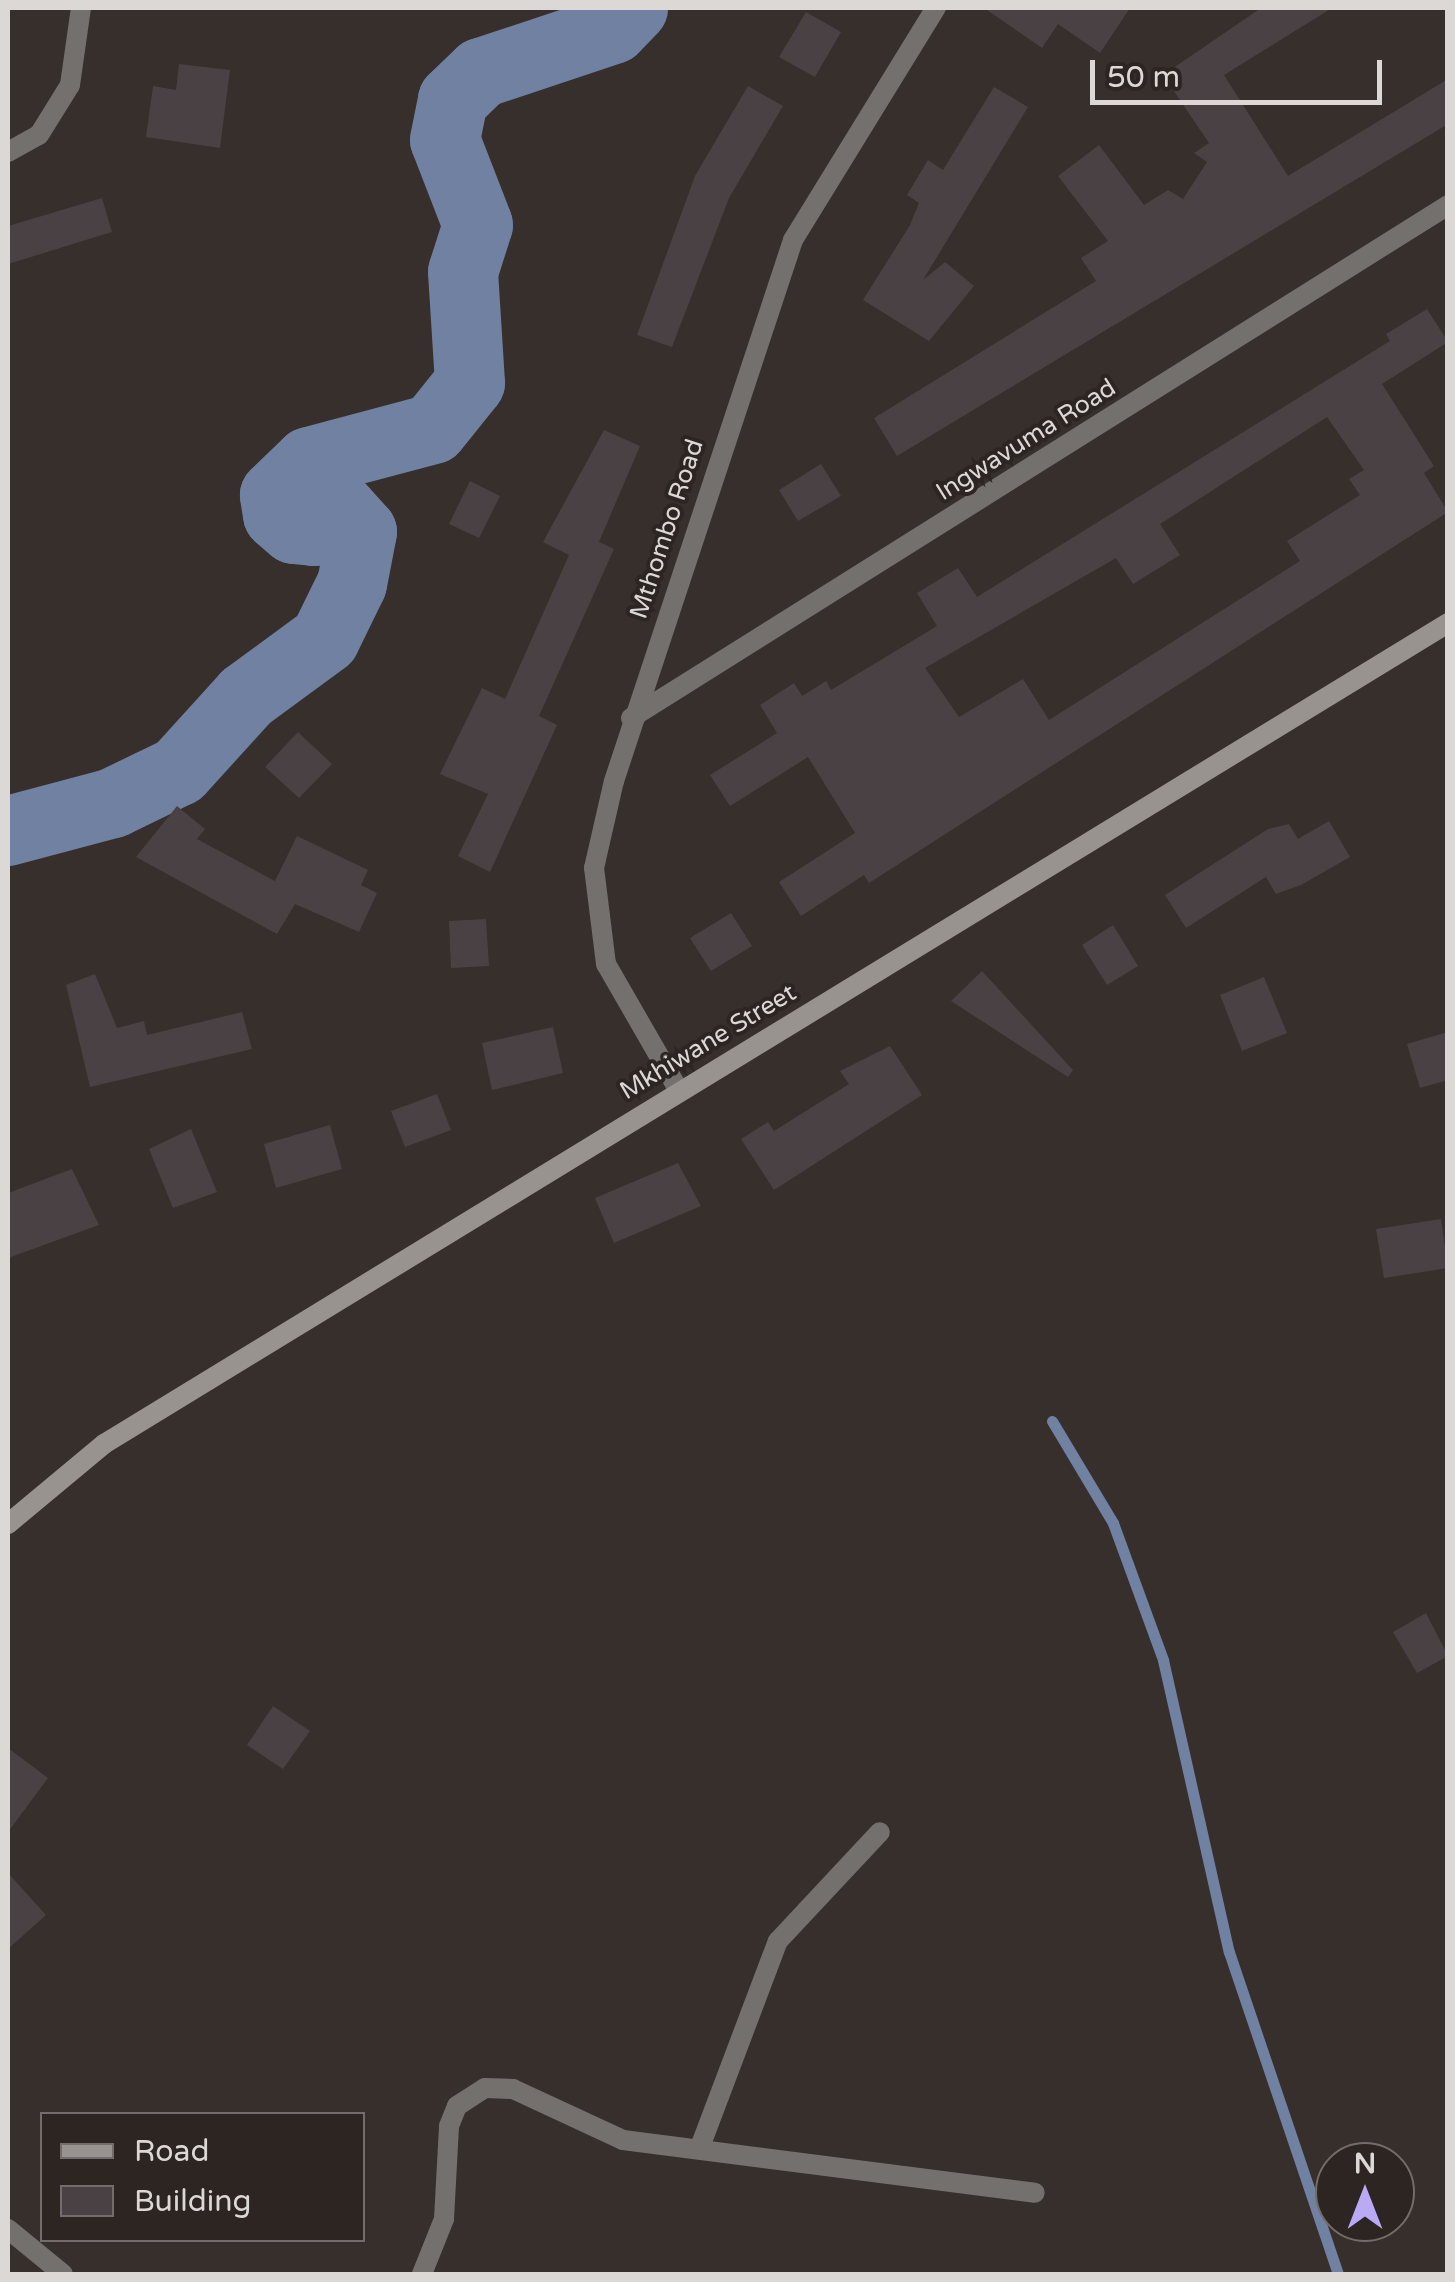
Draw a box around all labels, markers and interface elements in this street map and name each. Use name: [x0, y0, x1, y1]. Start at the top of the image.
scale bar: [1095, 40, 1388, 102]
text: 50 m: [1107, 59, 1180, 96]
street label: Ingwavuma Road: [931, 373, 1121, 507]
street label: Mthombo Road: [624, 435, 710, 623]
street label: Mkhiwane Street: [615, 978, 801, 1106]
legend: [40, 2112, 365, 2242]
text: Road: [134, 2133, 209, 2170]
north arrow: [1315, 2142, 1415, 2242]
text: N: [1354, 2147, 1376, 2181]
text: Building: [134, 2183, 251, 2220]

